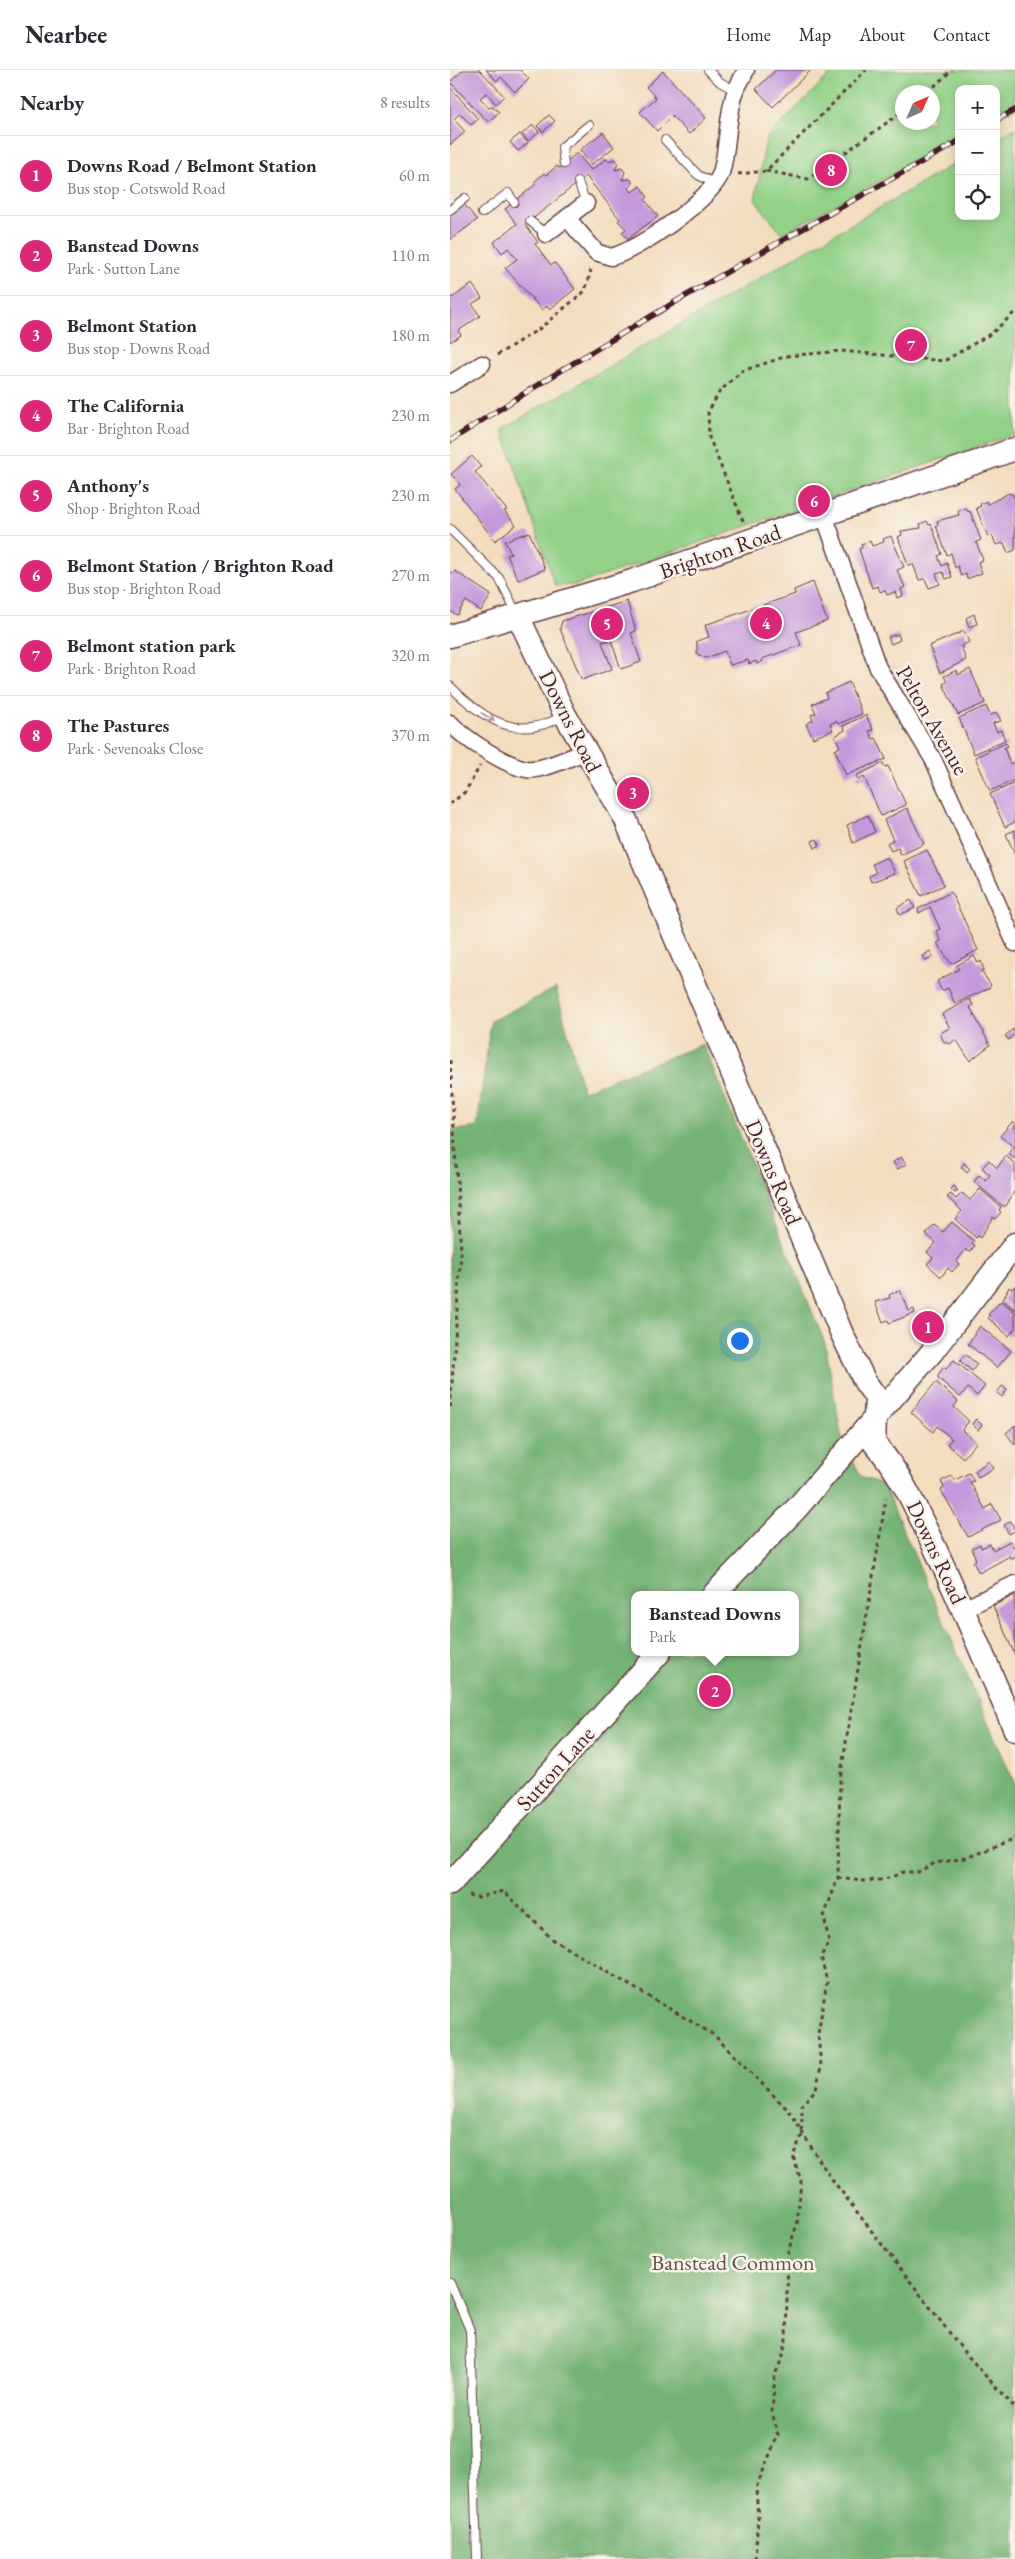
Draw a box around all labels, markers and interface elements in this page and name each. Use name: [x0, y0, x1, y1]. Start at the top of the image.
text: Nearbee: [25, 19, 107, 50]
text: Home: [726, 23, 771, 46]
text: Map: [799, 23, 831, 46]
text: About: [859, 23, 905, 46]
text: Contact: [933, 23, 990, 46]
north arrow: [895, 85, 940, 130]
map controls: [955, 85, 1000, 220]
button: +: [955, 85, 1000, 130]
text: Nearby: [20, 89, 84, 116]
text: 8 results: [380, 92, 430, 113]
button: −: [955, 130, 1000, 175]
pin: 8: [815, 151, 847, 189]
text: Downs Road / Belmont Station: [67, 153, 317, 178]
text: 1: [32, 165, 40, 186]
text: 60 m: [399, 165, 430, 186]
button: locate: [955, 175, 1000, 220]
text: Bus stop · Cotswold Road: [67, 178, 226, 199]
text: Banstead Downs: [67, 233, 199, 258]
text: 2: [32, 245, 40, 266]
text: 110 m: [391, 245, 430, 266]
text: Park · Sutton Lane: [67, 258, 180, 279]
text: Belmont Station: [67, 313, 197, 338]
text: 3: [32, 325, 40, 346]
text: 180 m: [391, 325, 430, 346]
pin: 7: [895, 326, 927, 364]
text: Bus stop · Downs Road: [67, 338, 210, 359]
text: The California: [67, 393, 184, 418]
text: 4: [32, 405, 40, 426]
text: 230 m: [391, 405, 430, 426]
text: Bar · Brighton Road: [67, 418, 190, 439]
text: Anthony's: [67, 473, 149, 498]
pin: 6: [798, 482, 830, 520]
text: 5: [32, 485, 40, 506]
text: 230 m: [391, 485, 430, 506]
text: Shop · Brighton Road: [67, 498, 200, 519]
street label: Brighton Road: [656, 517, 785, 586]
text: Belmont Station / Brighton Road: [67, 553, 334, 578]
text: 6: [32, 565, 40, 586]
text: 270 m: [391, 565, 430, 586]
text: Bus stop · Brighton Road: [67, 578, 221, 599]
pin: 4: [750, 604, 782, 642]
pin: 5: [591, 605, 623, 643]
text: Belmont station park: [67, 633, 236, 658]
text: 7: [32, 645, 40, 666]
text: 320 m: [391, 645, 430, 666]
text: Park · Brighton Road: [67, 658, 196, 679]
street label: Pelton Avenue: [890, 660, 976, 781]
street label: Downs Road: [532, 665, 609, 778]
one-way arrow: [480, 712, 494, 722]
text: The Pastures: [67, 713, 169, 738]
text: 8: [32, 725, 40, 746]
text: 370 m: [391, 725, 430, 746]
text: Park · Sevenoaks Close: [67, 738, 203, 759]
pin: 3: [617, 774, 649, 812]
street label: Downs Road: [738, 1115, 809, 1230]
pin: 1: [912, 1308, 944, 1346]
your location: [727, 1328, 753, 1354]
street label: Downs Road: [900, 1496, 974, 1610]
popup: [631, 1591, 799, 1656]
text: Banstead Downs: [649, 1601, 781, 1626]
text: Park: [649, 1626, 676, 1647]
pin: 2: [699, 1672, 731, 1710]
street label: Sutton Lane: [510, 1720, 601, 1817]
park label: Banstead Common: [651, 2248, 815, 2277]

